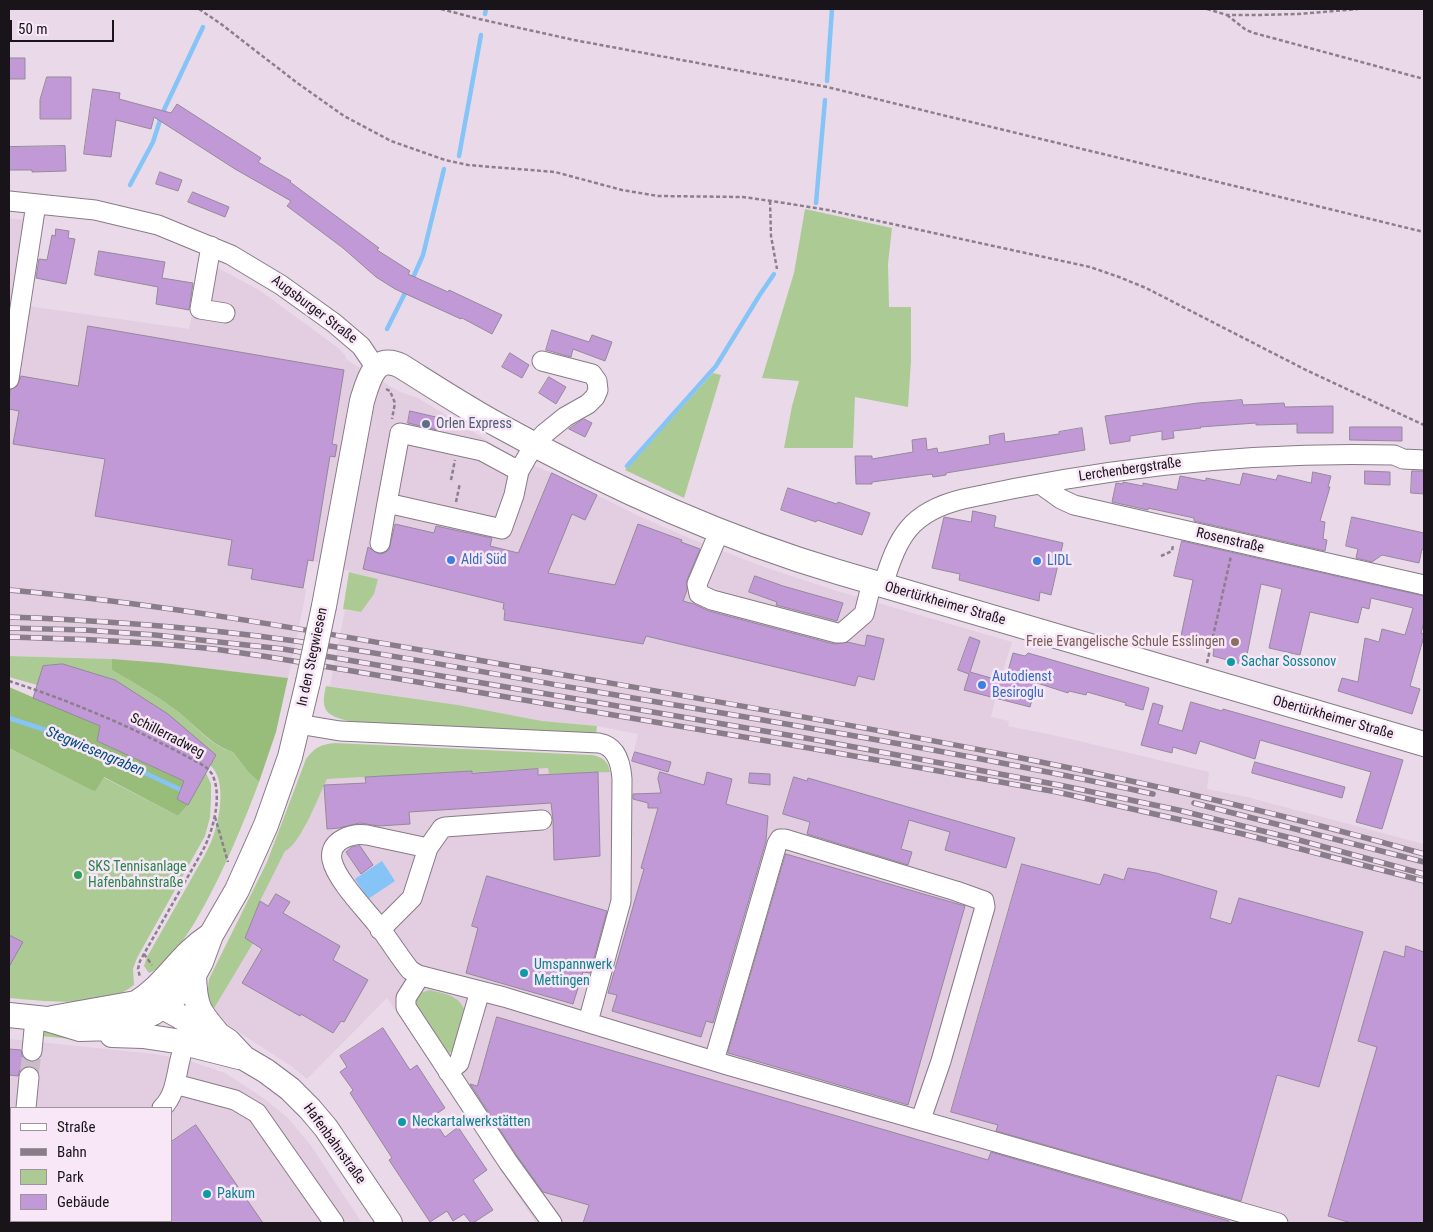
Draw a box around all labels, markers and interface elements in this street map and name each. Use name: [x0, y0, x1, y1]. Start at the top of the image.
scale bar: [12, 10, 116, 42]
text: 50 m: [18, 20, 48, 38]
street label: Augsburger Straße: [268, 272, 360, 348]
place label: Orlen Express: [436, 416, 512, 432]
marker: Orlen Express: [420, 418, 432, 430]
street label: Lerchenbergstraße: [1078, 454, 1182, 486]
street label: Rosenstraße: [1194, 525, 1266, 557]
place label: Aldi Süd: [461, 552, 507, 568]
place label: LIDL: [1047, 553, 1072, 569]
marker: Aldi Süd: [445, 554, 457, 566]
marker: LIDL: [1031, 555, 1043, 567]
street label: Obertürkheimer Straße: [883, 579, 1007, 629]
street label: In den Stegwiesen: [294, 606, 332, 708]
place label: Freie Evangelische Schule Esslingen: [1026, 634, 1225, 650]
marker: Freie Evangelische Schule Esslingen: [1229, 636, 1241, 648]
place label: Sachar Sossonov: [1241, 654, 1336, 670]
marker: Sachar Sossonov: [1225, 656, 1237, 668]
place label: Autodienst Besiroglu: [992, 669, 1052, 702]
marker: Autodienst Besiroglu: [976, 679, 988, 691]
street label: Obertürkheimer Straße: [1271, 693, 1395, 743]
street label: Schillerradweg: [127, 710, 207, 762]
water label: Stegwiesengraben: [43, 723, 147, 781]
place label: SKS Tennisanlage Hafenbahnstraße: [88, 859, 187, 892]
marker: SKS Tennisanlage Hafenbahnstraße: [72, 869, 84, 881]
place label: Umspannwerk Mettingen: [534, 957, 612, 990]
marker: Umspannwerk Mettingen: [518, 967, 530, 979]
street label: Hafenbahnstraße: [299, 1101, 369, 1187]
legend: [10, 1107, 172, 1222]
place label: Neckartalwerkstätten: [412, 1114, 530, 1130]
marker: Neckartalwerkstätten: [396, 1116, 408, 1128]
text: Straße: [57, 1118, 96, 1136]
text: Bahn: [57, 1143, 87, 1161]
text: Park: [57, 1168, 84, 1186]
place label: Pakum: [217, 1186, 255, 1202]
marker: Pakum: [201, 1188, 213, 1200]
text: Gebäude: [57, 1193, 109, 1211]

